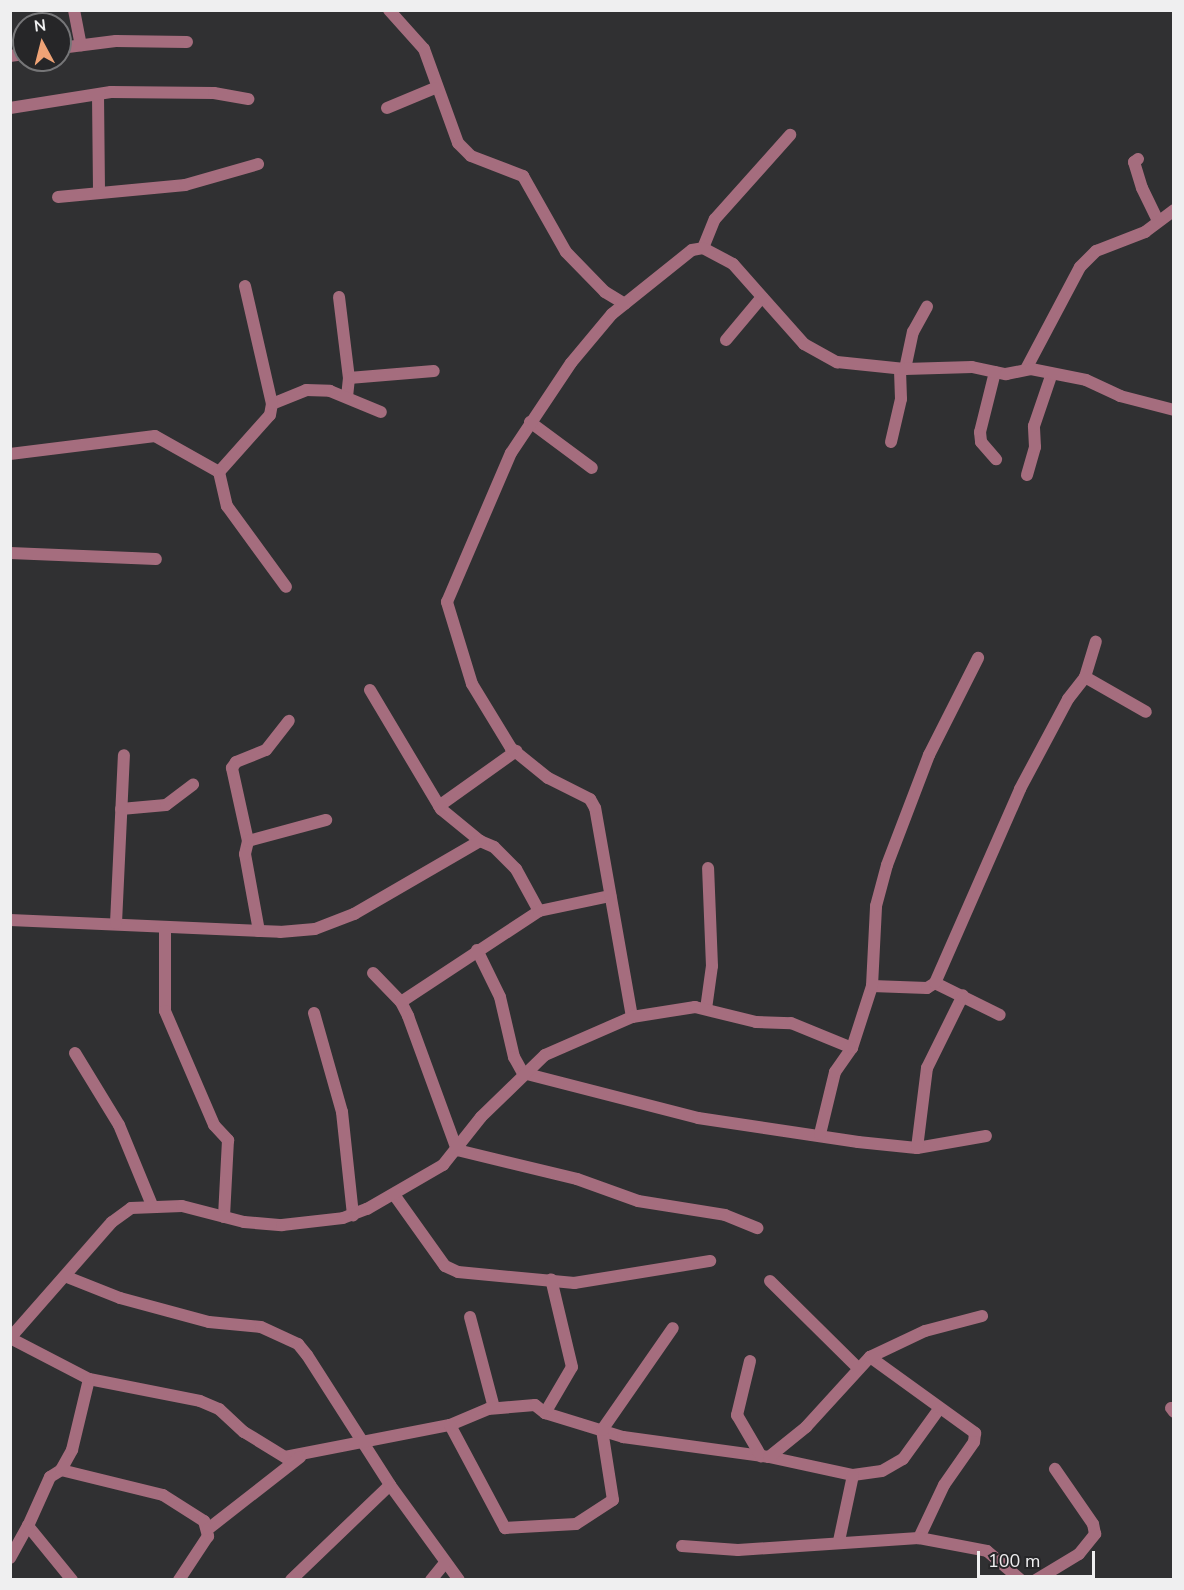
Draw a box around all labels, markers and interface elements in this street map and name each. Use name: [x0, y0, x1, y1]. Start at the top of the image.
north arrow: [12, 12, 72, 72]
text: N: [33, 14, 47, 38]
scale bar: [980, 1539, 1098, 1577]
text: 100 m: [988, 1549, 1040, 1573]

